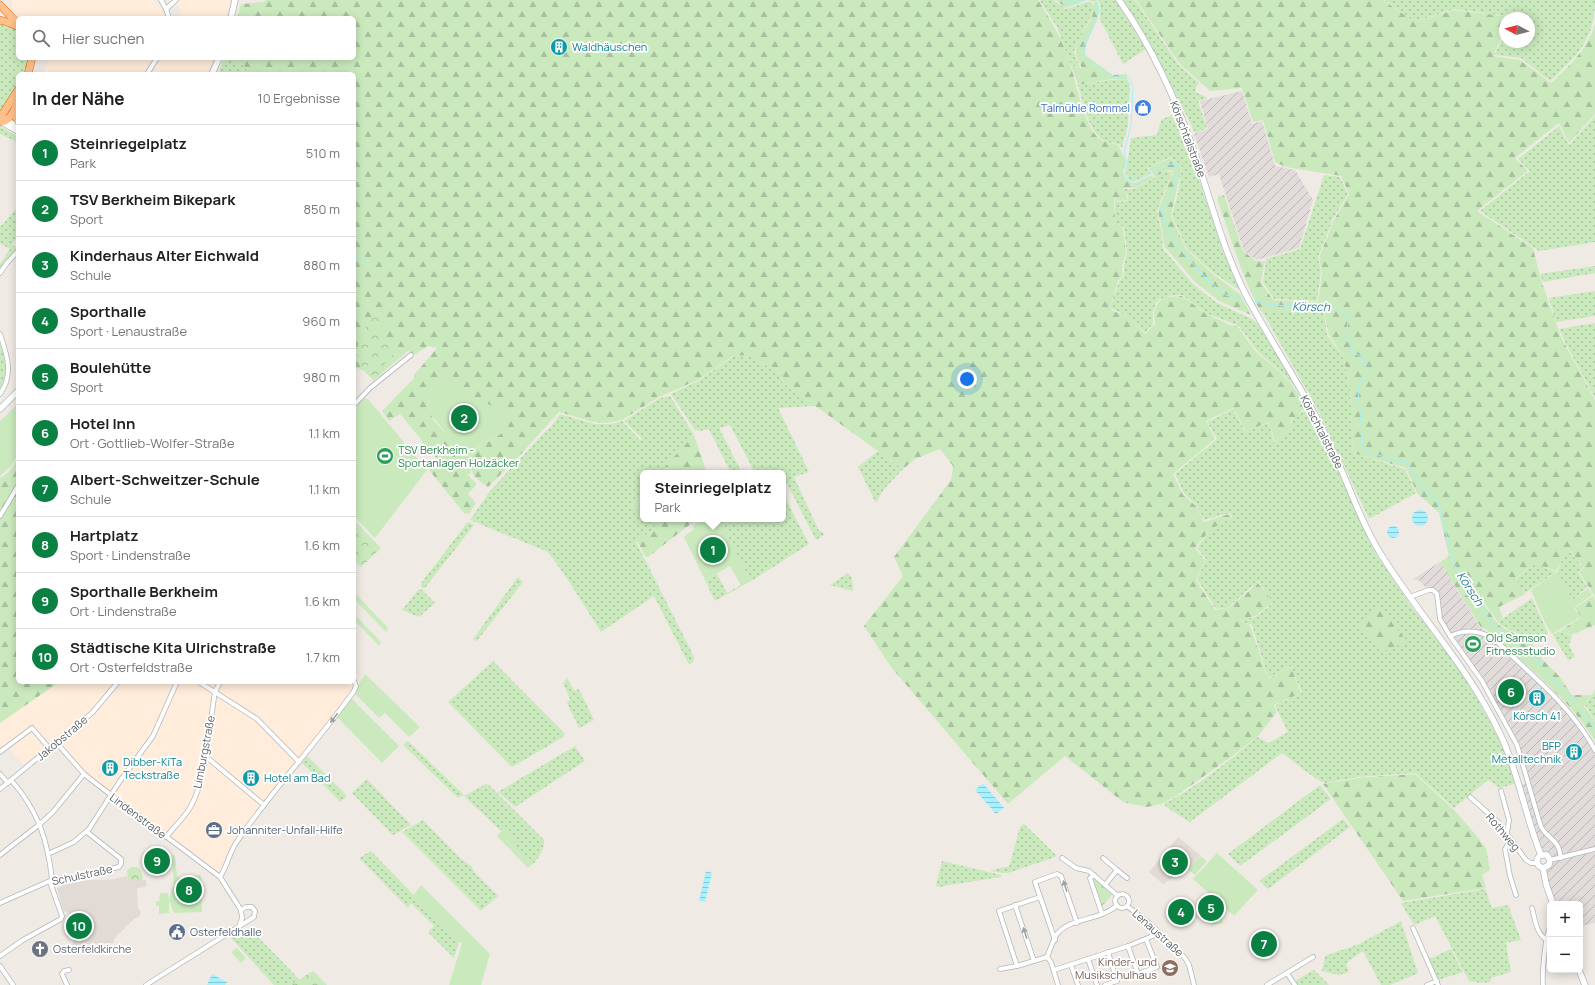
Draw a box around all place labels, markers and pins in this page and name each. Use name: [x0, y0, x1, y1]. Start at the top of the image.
building icon: Waldhäuschen: [549, 37, 569, 57]
place label: Waldhäuschen: [572, 39, 647, 54]
shop icon: Talmühle Rommel: [1133, 98, 1153, 118]
place label: Talmühle Rommel: [1041, 100, 1130, 115]
pin: 2: [451, 403, 477, 433]
place label: TSV Berkheim - Sportanlagen Holzäcker: [398, 442, 519, 470]
sports icon: TSV Berkheim - Sportanlagen Holzäcker: [375, 446, 395, 466]
pin: 1: [700, 535, 726, 565]
place label: Old Samson Fitnessstudio: [1486, 630, 1556, 658]
sports icon: Old Samson Fitnessstudio: [1463, 634, 1483, 654]
pin: 6: [1498, 677, 1524, 707]
building icon: Körsch 41: [1527, 688, 1547, 708]
place label: Körsch 41: [1513, 708, 1561, 723]
place label: BFP Metalltechnik: [1492, 738, 1562, 766]
building icon: BFP Metalltechnik: [1564, 742, 1584, 762]
place label: Dibber-KiTa Teckstraße: [123, 754, 182, 782]
building icon: Dibber-KiTa Teckstraße: [100, 758, 120, 778]
building icon: Hotel am Bad: [241, 768, 261, 788]
place label: Hotel am Bad: [264, 770, 330, 785]
office icon: Johanniter-Unfall-Hilfe: [204, 820, 224, 840]
place label: Johanniter-Unfall-Hilfe: [227, 822, 343, 837]
pin: 9: [144, 846, 170, 876]
pin: 3: [1162, 847, 1188, 877]
pin: 8: [176, 875, 202, 905]
pin: 5: [1198, 893, 1224, 923]
pin: 4: [1168, 897, 1194, 927]
pin: 10: [66, 911, 92, 941]
public building icon: Osterfeldhalle: [167, 922, 187, 942]
place label: Osterfeldhalle: [190, 924, 262, 939]
pin: 7: [1251, 929, 1277, 959]
church icon: Osterfeldkirche: [30, 939, 50, 959]
place label: Osterfeldkirche: [53, 941, 132, 956]
place label: Kinder- und Musikschulhaus: [1075, 954, 1157, 982]
school or university icon: Kinder- und Musikschulhaus: [1160, 958, 1180, 978]

